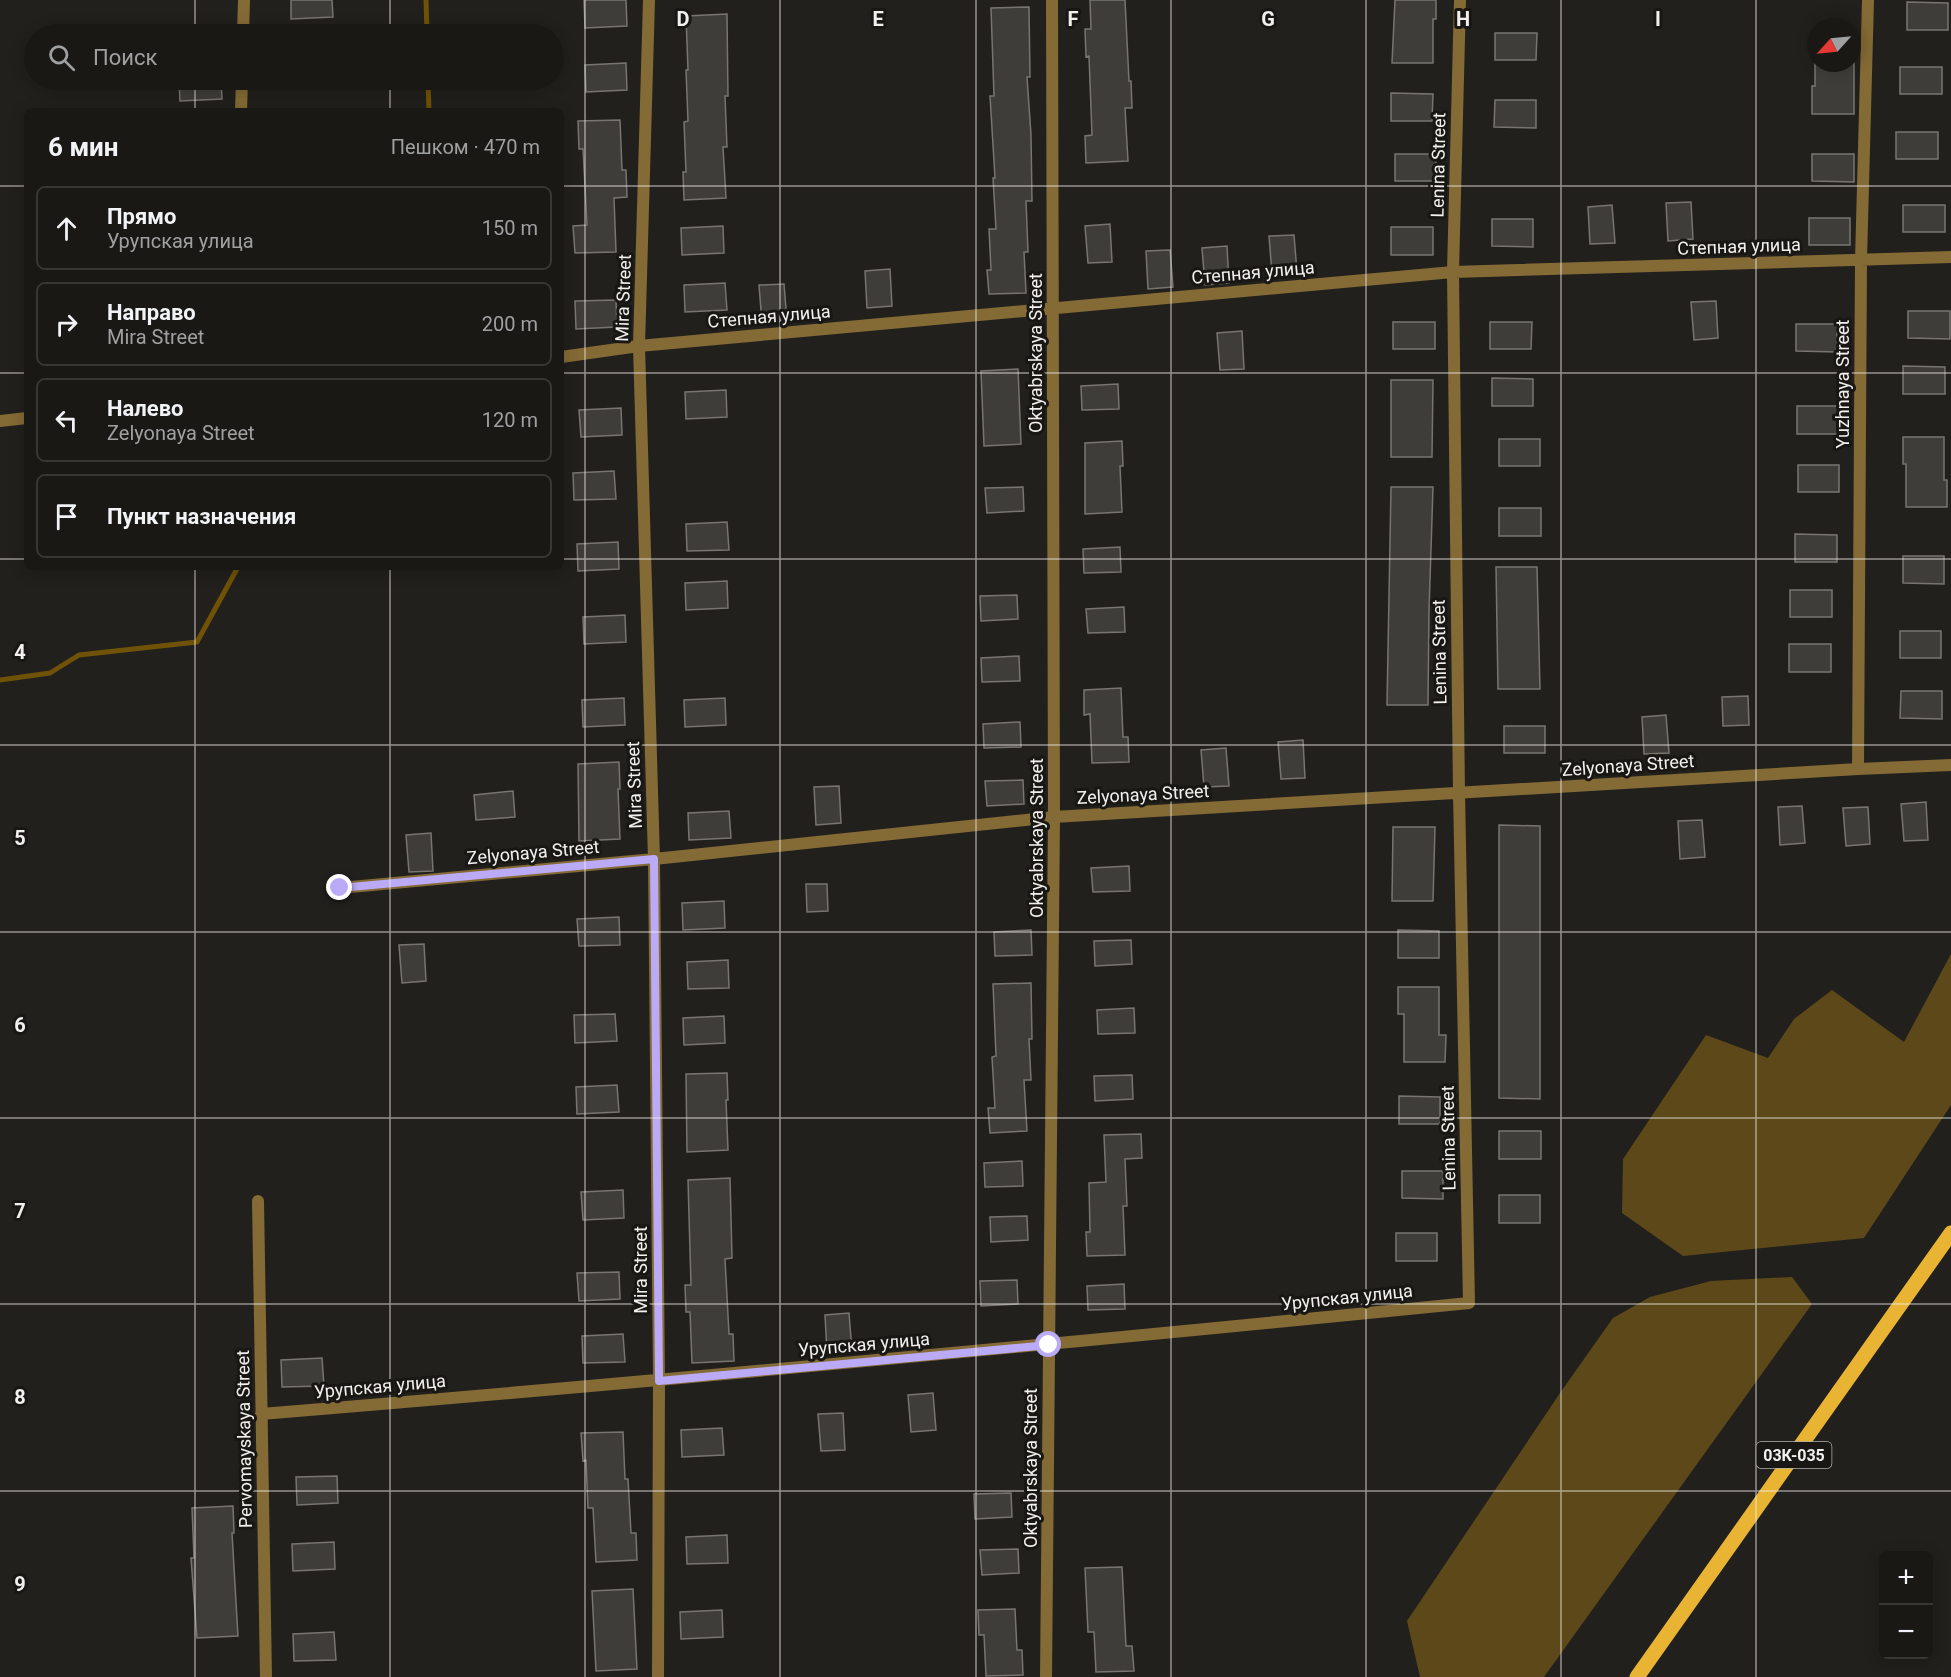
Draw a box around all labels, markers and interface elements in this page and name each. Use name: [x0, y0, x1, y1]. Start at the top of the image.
text: D: [677, 7, 690, 31]
text: E: [872, 7, 884, 31]
text: F: [1068, 7, 1079, 31]
text: G: [1261, 7, 1275, 31]
text: H: [1456, 7, 1470, 31]
text: I: [1655, 7, 1661, 31]
north arrow: [1807, 18, 1861, 72]
search box: [24, 24, 564, 90]
icon: search: [45, 41, 78, 74]
text: Поиск: [93, 45, 157, 70]
street label: Lenina Street: [1427, 112, 1449, 218]
text: 6 мин: [48, 132, 119, 162]
text: Пешком · 470 m: [391, 135, 540, 159]
text: Прямо: [107, 204, 176, 229]
icon: ahead: [50, 212, 83, 245]
text: 150 m: [482, 216, 538, 240]
text: Урупская улица: [107, 229, 254, 253]
street label: Степная улица: [1677, 233, 1801, 259]
street label: Mira Street: [611, 254, 635, 342]
street label: Степная улица: [1191, 256, 1315, 288]
street label: Oktyabrskaya Street: [1025, 273, 1046, 433]
text: Направо: [107, 300, 196, 325]
street label: Степная улица: [707, 300, 831, 332]
icon: right: [50, 308, 83, 341]
text: 200 m: [482, 312, 538, 336]
street label: Yuzhnaya Street: [1832, 319, 1853, 448]
text: Mira Street: [107, 325, 204, 349]
text: Налево: [107, 396, 184, 421]
icon: left: [50, 404, 83, 437]
text: 120 m: [482, 408, 538, 432]
text: Zelyonaya Street: [107, 421, 255, 445]
icon: arrive: [50, 500, 83, 533]
text: Пункт назначения: [107, 504, 296, 529]
street label: Lenina Street: [1428, 599, 1450, 705]
text: 4: [14, 640, 26, 664]
street label: Mira Street: [622, 741, 646, 829]
street label: Zelyonaya Street: [1561, 750, 1695, 780]
street label: Oktyabrskaya Street: [1026, 758, 1047, 918]
street label: Zelyonaya Street: [1076, 780, 1210, 808]
text: 5: [14, 826, 26, 850]
street label: Zelyonaya Street: [466, 836, 600, 868]
route end: [326, 874, 352, 900]
text: 6: [14, 1013, 26, 1037]
street label: Lenina Street: [1437, 1085, 1459, 1191]
text: 7: [14, 1199, 26, 1223]
street label: Mira Street: [630, 1226, 651, 1314]
street label: Урупская улица: [1280, 1280, 1414, 1314]
street label: Урупская улица: [797, 1328, 931, 1360]
route start: [1035, 1331, 1061, 1357]
street label: Pervomayskaya Street: [232, 1350, 256, 1528]
street label: Урупская улица: [313, 1370, 447, 1402]
text: 8: [14, 1385, 26, 1409]
street label: Oktyabrskaya Street: [1020, 1388, 1041, 1548]
road number: 03К-035: [1756, 1442, 1832, 1468]
map controls: [1879, 1551, 1933, 1659]
button: +: [1879, 1551, 1933, 1605]
text: 9: [14, 1572, 26, 1596]
button: −: [1879, 1605, 1933, 1659]

